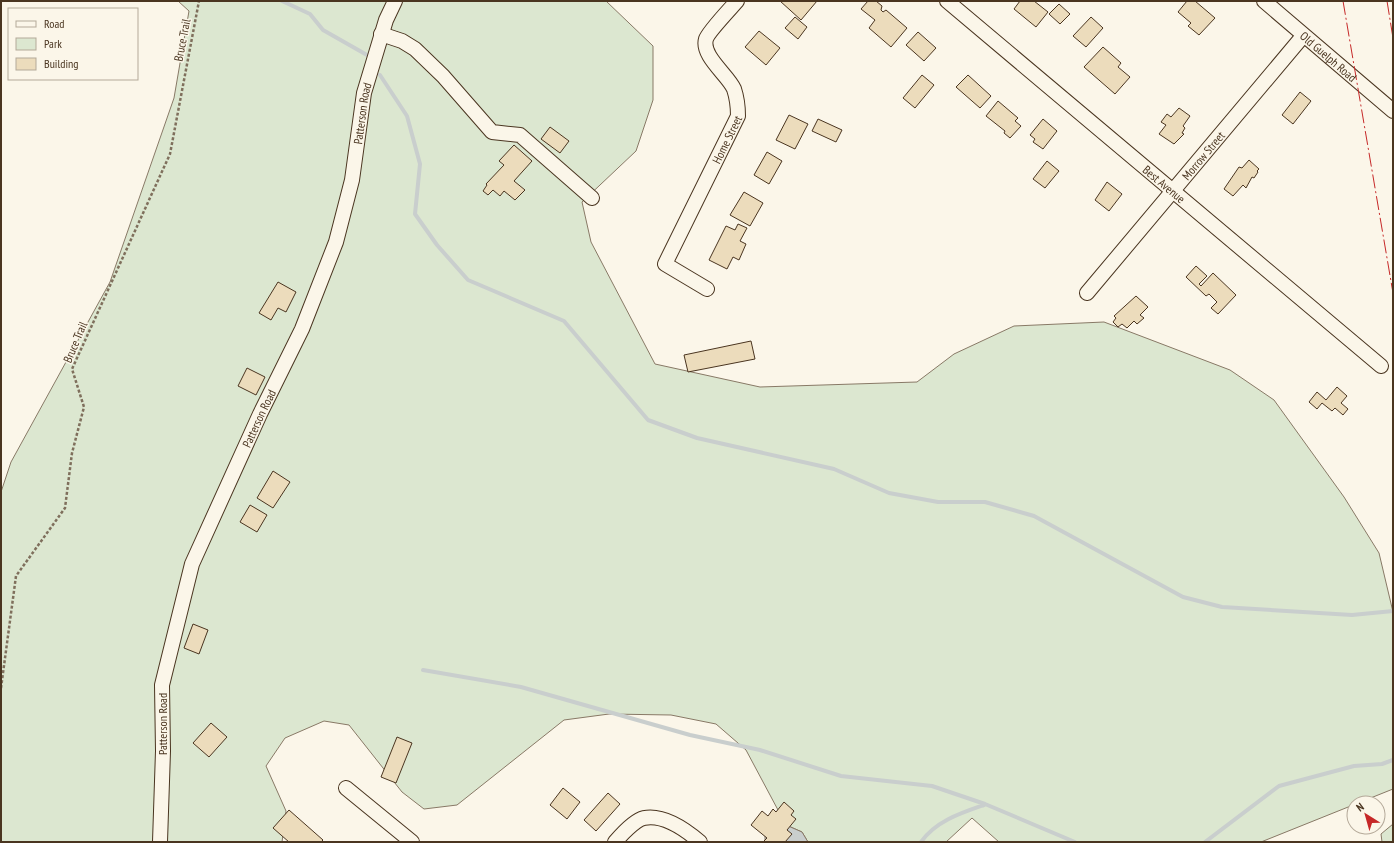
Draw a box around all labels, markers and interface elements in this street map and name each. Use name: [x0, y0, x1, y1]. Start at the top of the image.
legend: [8, 8, 138, 80]
text: Road: [44, 16, 64, 31]
street label: Bruce Trail: [171, 17, 194, 63]
street label: Old Guelph Road: [1297, 28, 1360, 84]
text: Park: [44, 36, 62, 51]
text: Building: [44, 56, 79, 71]
street label: Patterson Road: [350, 81, 374, 145]
street label: Home Street: [708, 112, 745, 166]
street label: Morrow Street: [1178, 127, 1228, 183]
street label: Best Avenue: [1140, 162, 1189, 206]
street label: Bruce Trail: [60, 319, 90, 365]
street label: Patterson Road: [238, 387, 279, 449]
street label: Patterson Road: [155, 693, 170, 755]
north arrow: [1346, 795, 1386, 835]
text: N: [1353, 800, 1367, 814]

